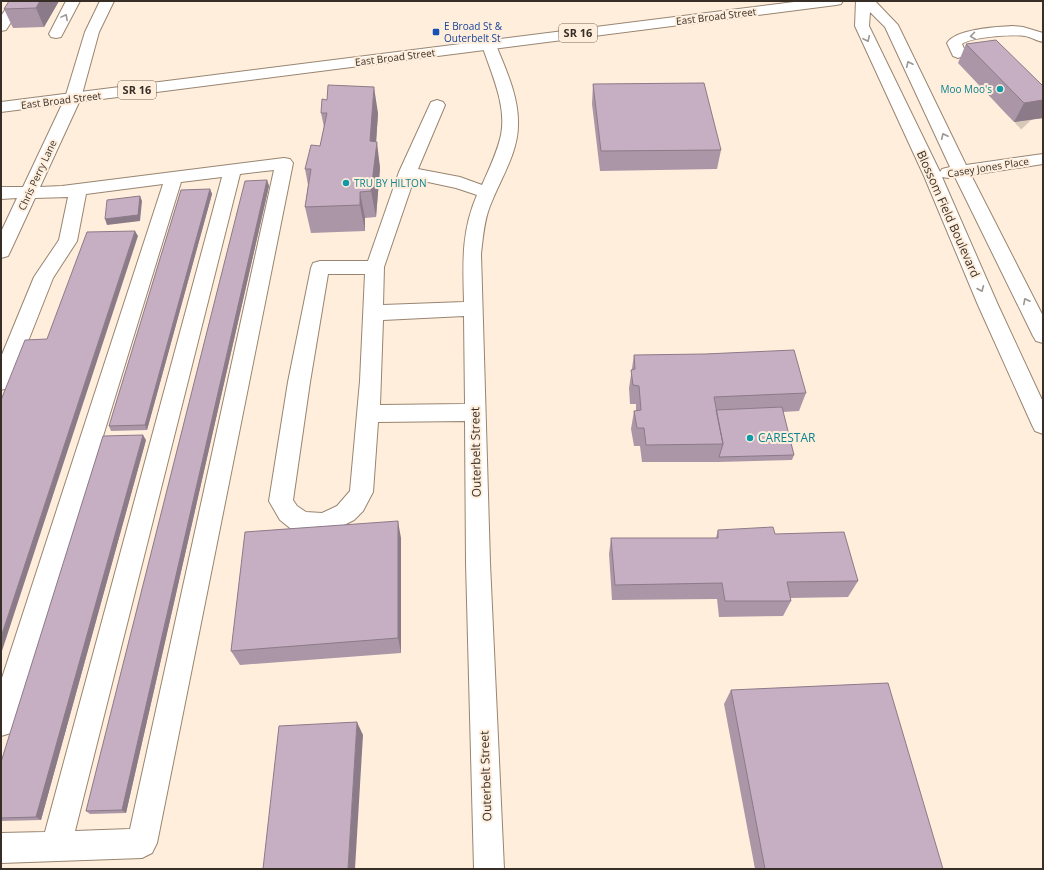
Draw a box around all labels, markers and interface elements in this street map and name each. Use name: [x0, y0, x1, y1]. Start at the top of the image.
street label: East Broad Street: [675, 4, 757, 28]
one-way arrow: [60, 14, 67, 21]
place label: E Broad St & Outerbelt St: [444, 19, 503, 45]
road number: SR 16: [559, 24, 597, 42]
marker: E Broad St & Outerbelt St: [431, 27, 441, 37]
one-way arrow: [970, 31, 976, 40]
one-way arrow: [862, 34, 870, 42]
street label: East Broad Street: [354, 45, 436, 69]
one-way arrow: [906, 60, 914, 68]
road number: SR 16: [118, 81, 156, 99]
place label: Moo Moo's: [940, 82, 992, 96]
marker: Moo Moo's: [995, 84, 1005, 94]
street label: East Broad Street: [20, 88, 102, 112]
one-way arrow: [941, 133, 949, 140]
street label: Chris Perry Lane: [15, 137, 60, 213]
street label: Blossom Field Boulevard: [913, 148, 984, 280]
street label: Casey Jones Place: [946, 154, 1030, 180]
place label: TRU BY HILTON: [354, 176, 426, 190]
marker: TRU BY HILTON: [341, 178, 351, 188]
one-way arrow: [976, 285, 984, 292]
one-way arrow: [1023, 298, 1030, 306]
street label: Outerbelt Street: [466, 407, 485, 497]
place label: CARESTAR: [758, 429, 816, 446]
marker: CARESTAR: [745, 433, 755, 443]
street label: Outerbelt Street: [475, 730, 496, 822]

